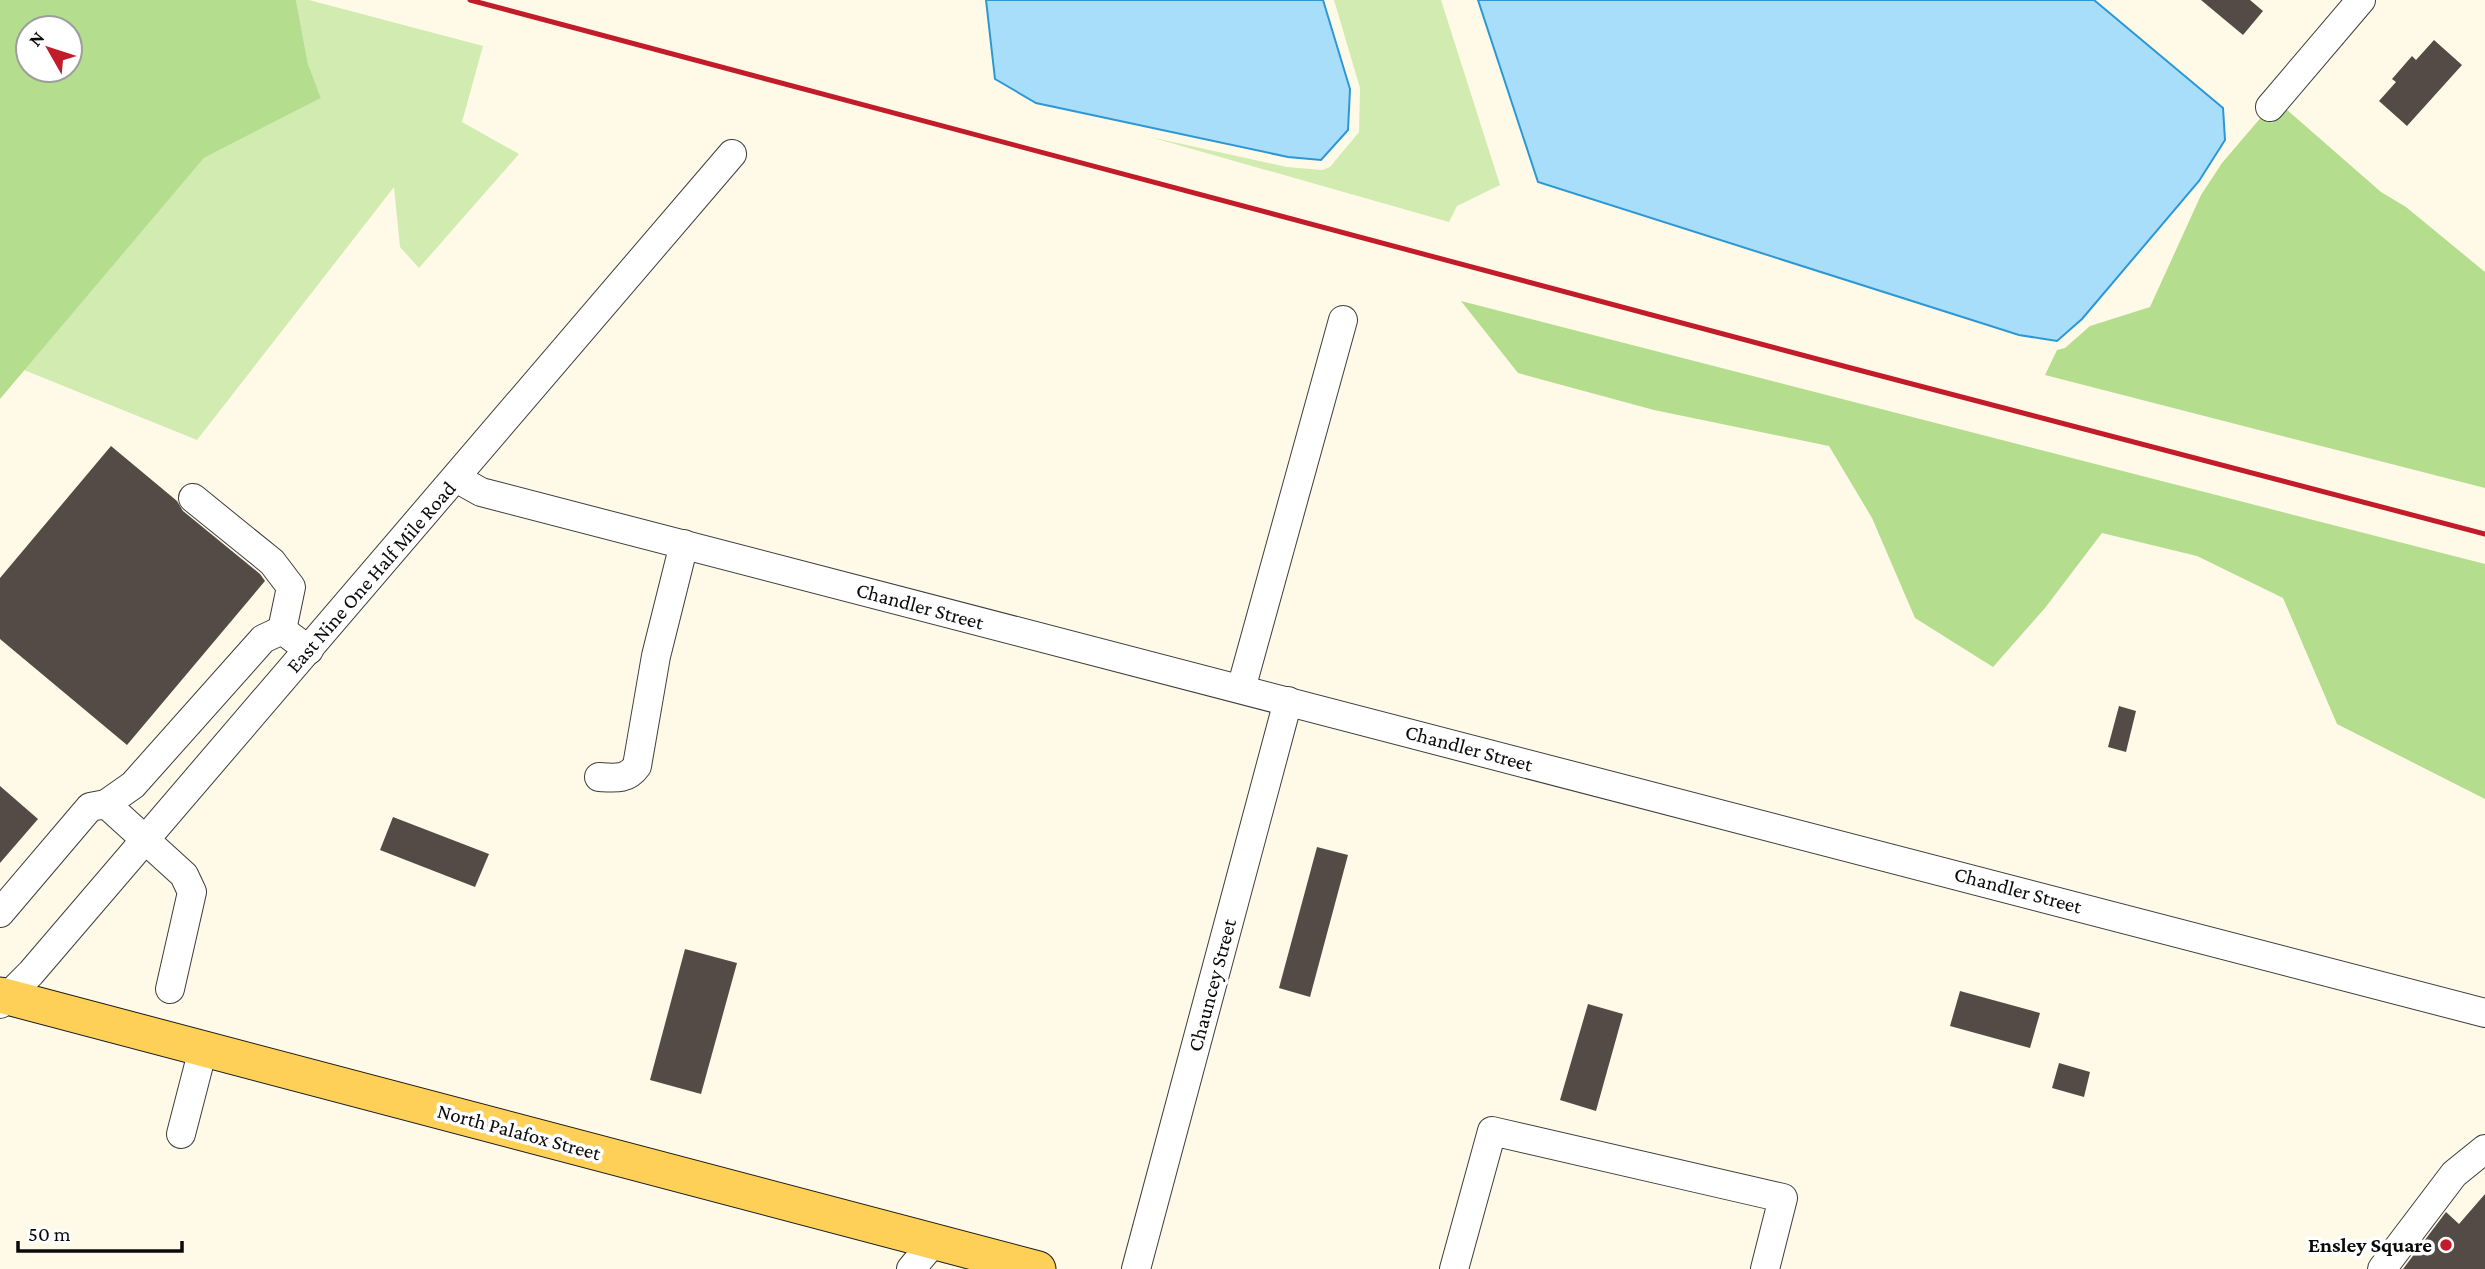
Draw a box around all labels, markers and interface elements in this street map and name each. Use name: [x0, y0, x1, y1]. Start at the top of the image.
north arrow: [14, 14, 84, 84]
text: N: [24, 27, 48, 50]
street label: East Nine One Half Mile Road: [281, 476, 461, 678]
street label: Chandler Street: [854, 577, 987, 635]
street label: Chandler Street: [1403, 719, 1536, 777]
street label: Chandler Street: [1952, 861, 2085, 919]
street label: Chauncey Street: [1183, 915, 1242, 1054]
street label: North Palafox Street: [435, 1099, 604, 1166]
scale bar: [18, 1210, 182, 1254]
text: 50 m: [28, 1222, 71, 1246]
place label: Ensley Square: [2308, 1233, 2432, 1257]
marker: Ensley Square: [2438, 1237, 2454, 1253]

